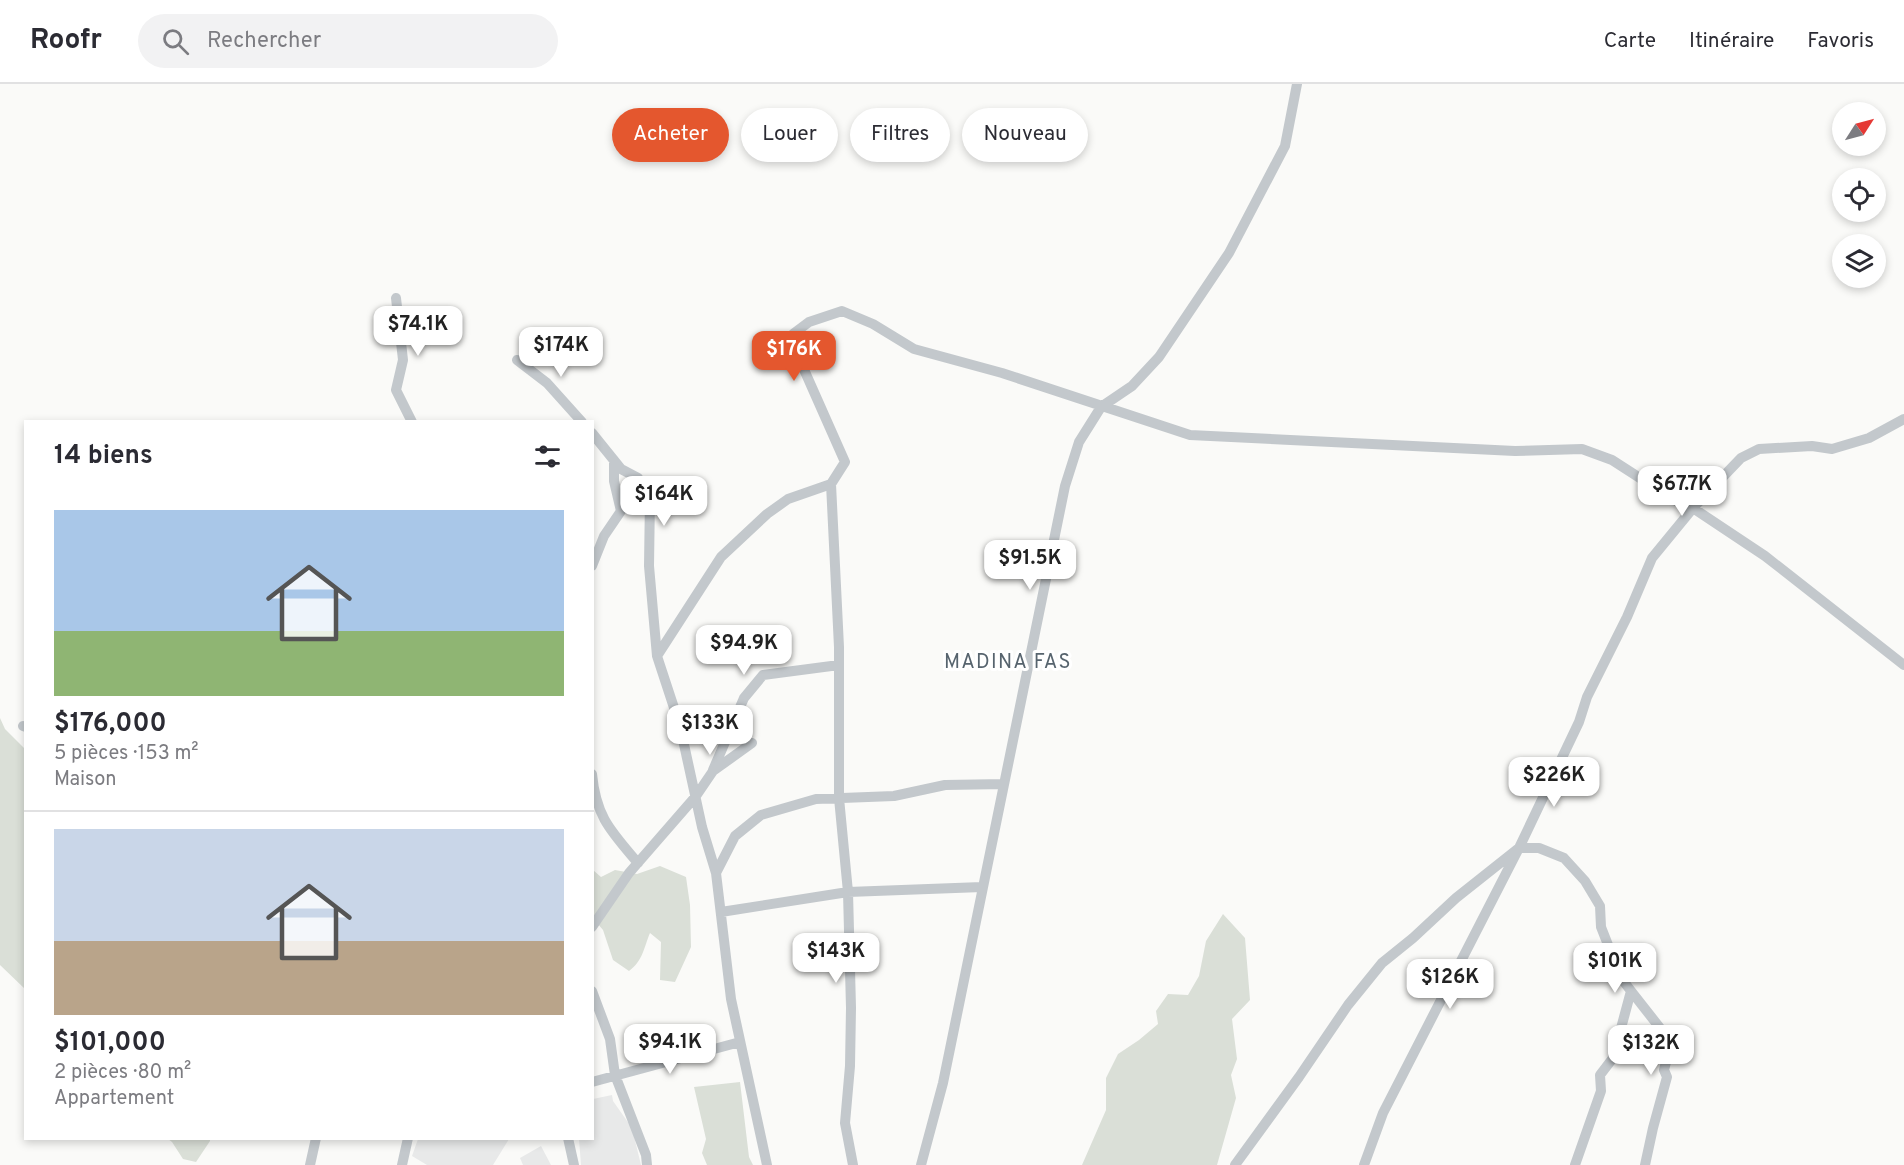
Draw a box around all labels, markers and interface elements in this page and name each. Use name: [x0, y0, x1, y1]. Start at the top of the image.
search box: [138, 14, 558, 68]
text: Roofr: [30, 23, 102, 59]
icon: search: [159, 25, 192, 58]
text: Rechercher: [207, 28, 321, 55]
text: Carte: [1604, 28, 1656, 55]
text: Itinéraire: [1689, 28, 1774, 55]
text: Favoris: [1807, 28, 1874, 55]
north arrow: [1832, 102, 1886, 156]
map controls: [1832, 102, 1886, 288]
chip: Acheter: [612, 108, 729, 162]
chip: Louer: [741, 108, 838, 162]
chip: Filtres: [850, 108, 950, 162]
chip: Nouveau: [962, 108, 1088, 162]
button: locate: [1832, 168, 1886, 222]
button: layers: [1832, 234, 1886, 288]
pin: $74.1K: [369, 306, 467, 357]
text: $74.1K: [388, 312, 448, 338]
pin: $174K: [519, 327, 603, 378]
pin: $176K: [752, 331, 836, 382]
text: $174K: [533, 333, 589, 359]
text: $176K: [766, 337, 822, 363]
text: 14 biens: [54, 440, 153, 473]
icon: filters: [531, 440, 564, 473]
pin: $67.7K: [1633, 466, 1731, 517]
text: $67.7K: [1652, 472, 1712, 498]
pin: $164K: [622, 476, 706, 527]
text: $164K: [634, 482, 694, 508]
pin: $91.5K: [981, 540, 1079, 591]
text: $91.5K: [998, 546, 1062, 572]
icon: home: [255, 549, 363, 657]
pin: $94.9K: [695, 625, 793, 676]
text: $94.9K: [710, 631, 778, 657]
district label: MADINA FAS: [944, 650, 1072, 676]
pin: $133K: [668, 705, 752, 756]
text: $176,000: [54, 708, 167, 741]
text: $133K: [681, 711, 739, 737]
text: 5 pièces · 153 m²: [54, 741, 199, 767]
pin: $226K: [1512, 757, 1596, 808]
text: $226K: [1523, 763, 1585, 789]
text: Maison: [54, 767, 117, 793]
icon: home: [255, 868, 363, 976]
pin: $143K: [794, 933, 878, 984]
text: $143K: [806, 939, 866, 965]
pin: $101K: [1573, 943, 1657, 994]
text: $101K: [1587, 949, 1643, 975]
pin: $126K: [1408, 959, 1492, 1010]
text: $126K: [1421, 965, 1479, 991]
pin: $94.1K: [621, 1024, 719, 1075]
pin: $132K: [1609, 1025, 1693, 1076]
text: $101,000: [54, 1027, 166, 1060]
text: $94.1K: [638, 1030, 702, 1056]
text: $132K: [1622, 1031, 1680, 1057]
text: 2 pièces · 80 m²: [54, 1060, 191, 1086]
text: Appartement: [54, 1086, 174, 1112]

